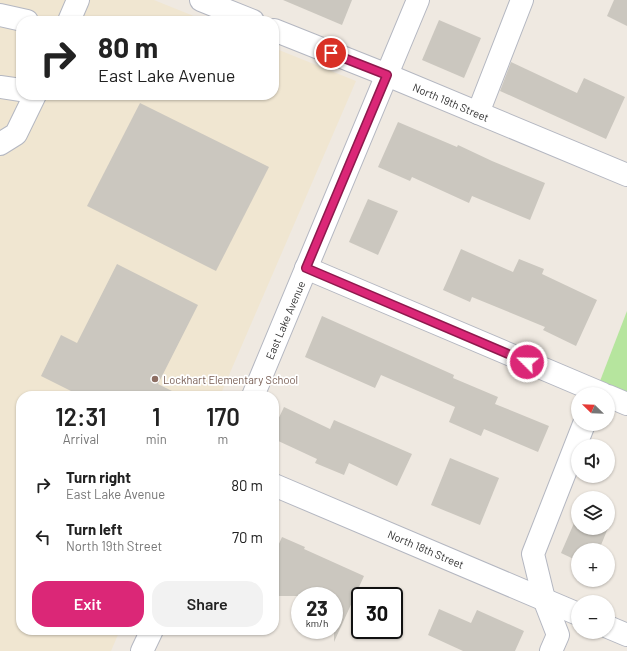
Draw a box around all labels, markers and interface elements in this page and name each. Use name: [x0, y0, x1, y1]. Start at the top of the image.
text: 80 m: [98, 30, 158, 64]
icon: right: [32, 32, 84, 84]
pin: [314, 36, 348, 70]
icon: arrive: [320, 42, 342, 64]
text: East Lake Avenue: [98, 64, 235, 86]
street label: North 19th Street: [411, 80, 491, 124]
street label: East Lake Avenue: [263, 279, 307, 361]
position arrow: [506, 341, 548, 383]
place label: Lockhart Elementary School: [163, 373, 298, 386]
marker: Lockhart Elementary School: [150, 374, 160, 384]
north arrow: [571, 387, 615, 431]
map controls: [571, 387, 615, 639]
text: 12:31: [55, 402, 107, 431]
text: 1: [152, 402, 161, 431]
text: 170: [206, 402, 240, 431]
text: Arrival: [63, 431, 99, 447]
text: min: [146, 431, 167, 447]
text: m: [218, 431, 228, 447]
button: sound: [571, 439, 615, 483]
text: Turn right: [66, 468, 131, 486]
icon: right: [32, 474, 54, 496]
text: 80 m: [231, 476, 263, 494]
text: East Lake Avenue: [66, 486, 165, 502]
button: layers: [571, 491, 615, 535]
text: Turn left: [66, 520, 122, 538]
icon: left: [32, 526, 54, 548]
street label: North 18th Street: [386, 527, 466, 571]
text: 70 m: [232, 528, 263, 546]
text: North 19th Street: [66, 538, 162, 554]
button: +: [571, 543, 615, 587]
button: Exit: [32, 581, 144, 627]
button: Share: [152, 581, 263, 627]
speed limit sign: 30: [351, 587, 403, 639]
button: −: [571, 595, 615, 639]
text: 23: [306, 596, 328, 620]
text: km/h: [306, 617, 328, 629]

